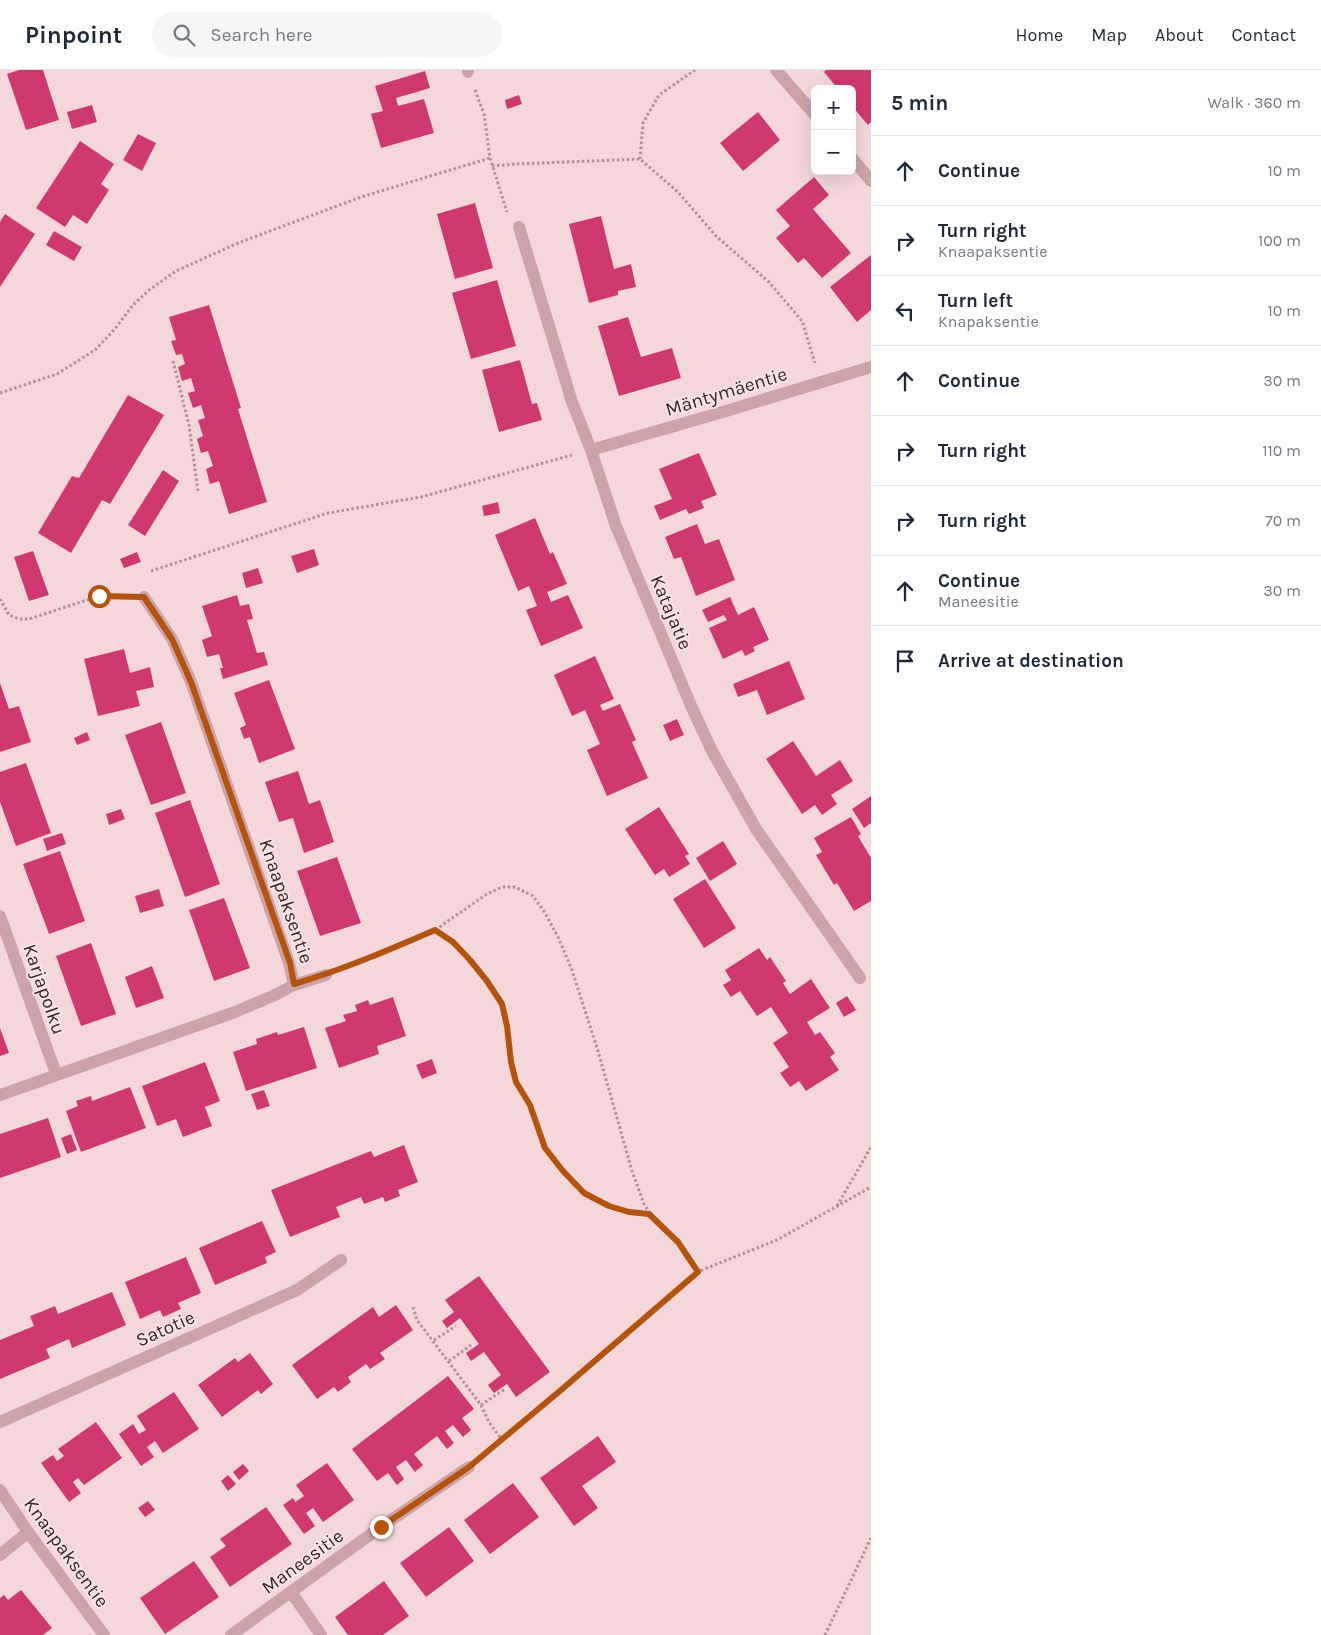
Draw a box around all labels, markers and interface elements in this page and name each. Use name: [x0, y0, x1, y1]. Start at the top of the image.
search box: [152, 12, 502, 57]
text: Pinpoint: [25, 21, 122, 49]
icon: search: [170, 21, 198, 49]
text: Search here: [210, 24, 312, 46]
text: Home: [1015, 24, 1063, 46]
text: Map: [1091, 24, 1127, 46]
text: About: [1155, 24, 1204, 46]
text: Contact: [1232, 24, 1296, 46]
map controls: [811, 85, 856, 175]
button: +: [811, 85, 856, 130]
text: 5 min: [891, 91, 948, 115]
text: Walk · 360 m: [1208, 93, 1301, 112]
button: −: [811, 130, 856, 175]
icon: ahead: [891, 157, 919, 185]
text: Continue: [938, 160, 1020, 182]
text: 10 m: [1267, 161, 1301, 180]
text: Turn right: [938, 220, 1027, 242]
icon: right: [891, 227, 919, 255]
text: 100 m: [1258, 231, 1301, 250]
text: Knaapaksentie: [938, 242, 1047, 261]
text: Turn left: [938, 290, 1013, 312]
icon: left: [891, 297, 919, 325]
text: 10 m: [1267, 301, 1301, 320]
text: Knapaksentie: [938, 312, 1039, 331]
street label: Mäntymäentie: [663, 363, 790, 421]
icon: ahead: [891, 367, 919, 395]
text: Continue: [938, 370, 1020, 392]
text: 30 m: [1263, 371, 1301, 390]
icon: right: [891, 437, 919, 465]
text: Turn right: [938, 440, 1027, 462]
text: 110 m: [1262, 441, 1301, 460]
icon: right: [891, 507, 919, 535]
text: Turn right: [938, 510, 1027, 532]
text: 70 m: [1265, 511, 1301, 530]
text: Continue: [938, 570, 1020, 592]
street label: Katajatie: [646, 572, 697, 653]
icon: ahead: [891, 577, 919, 605]
text: 30 m: [1263, 581, 1301, 600]
route start: [88, 585, 111, 608]
text: Maneesitie: [938, 592, 1019, 611]
icon: arrive: [891, 647, 919, 675]
text: Arrive at destination: [938, 650, 1124, 672]
street label: Knaapaksentie: [254, 836, 318, 966]
street label: Karjapolku: [18, 941, 70, 1037]
street label: Satotie: [133, 1306, 198, 1352]
street label: Knaapaksentie: [19, 1494, 113, 1612]
route end: [370, 1516, 393, 1539]
street label: Maneesitie: [257, 1525, 348, 1599]

